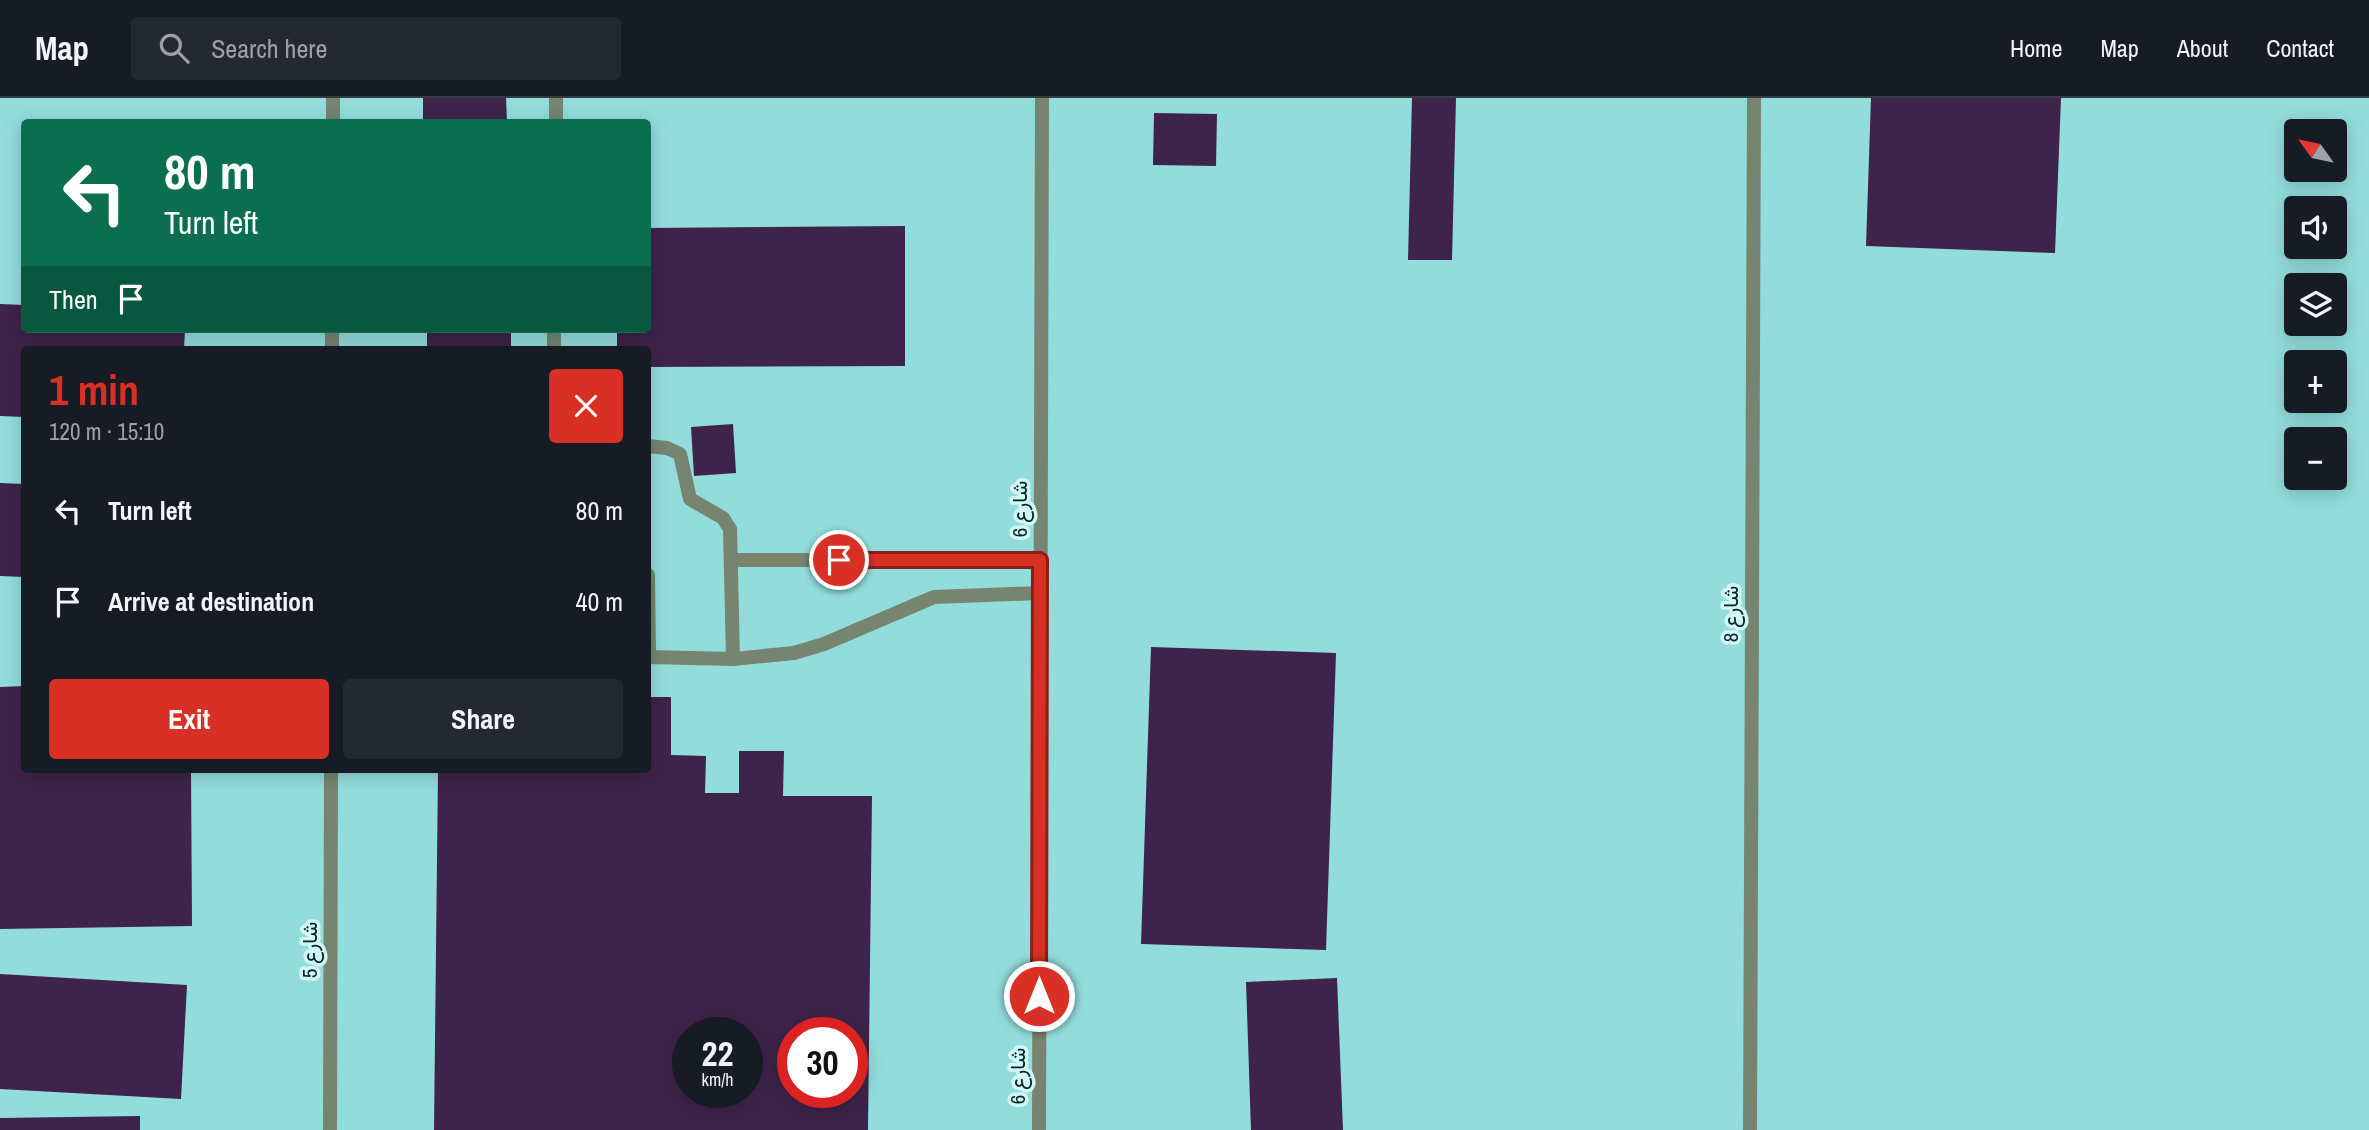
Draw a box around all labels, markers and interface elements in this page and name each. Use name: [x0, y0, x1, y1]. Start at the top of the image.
search box: [131, 17, 621, 80]
text: Map: [35, 26, 89, 70]
icon: search: [155, 29, 193, 67]
text: Search here: [211, 31, 327, 66]
text: Home: [2010, 32, 2062, 64]
text: Map: [2100, 32, 2139, 64]
text: About: [2177, 32, 2228, 64]
text: Contact: [2266, 32, 2334, 64]
north arrow: [2284, 119, 2347, 182]
map controls: [2284, 119, 2347, 490]
text: 80 m: [164, 138, 256, 204]
icon: left: [49, 147, 140, 238]
button: sound: [2284, 196, 2347, 259]
text: Turn left: [164, 201, 258, 244]
button: layers: [2284, 273, 2347, 336]
icon: arrive: [112, 280, 150, 318]
text: Then: [49, 282, 98, 317]
button: +: [2284, 350, 2347, 413]
text: 1 min: [49, 362, 139, 418]
button: close: [549, 369, 623, 443]
text: 120 m · 15:10: [49, 416, 164, 447]
button: −: [2284, 427, 2347, 490]
street label: شارع 6: [1005, 481, 1034, 537]
icon: left: [49, 492, 87, 530]
text: Turn left: [108, 493, 192, 528]
text: 80 m: [576, 493, 623, 528]
pin: [809, 530, 869, 590]
icon: arrive: [820, 541, 858, 579]
icon: arrive: [49, 583, 87, 621]
text: Arrive at destination: [108, 584, 314, 619]
text: 40 m: [576, 584, 623, 619]
street label: شارع 8: [1716, 586, 1745, 642]
button: Exit: [49, 679, 329, 759]
button: Share: [343, 679, 623, 759]
street label: شارع 5: [295, 922, 324, 978]
position arrow: [1002, 959, 1076, 1033]
speed limit sign: 30: [777, 1017, 868, 1108]
text: 22: [702, 1030, 733, 1077]
street label: شارع 6: [1003, 1048, 1032, 1104]
text: km/h: [702, 1067, 734, 1092]

